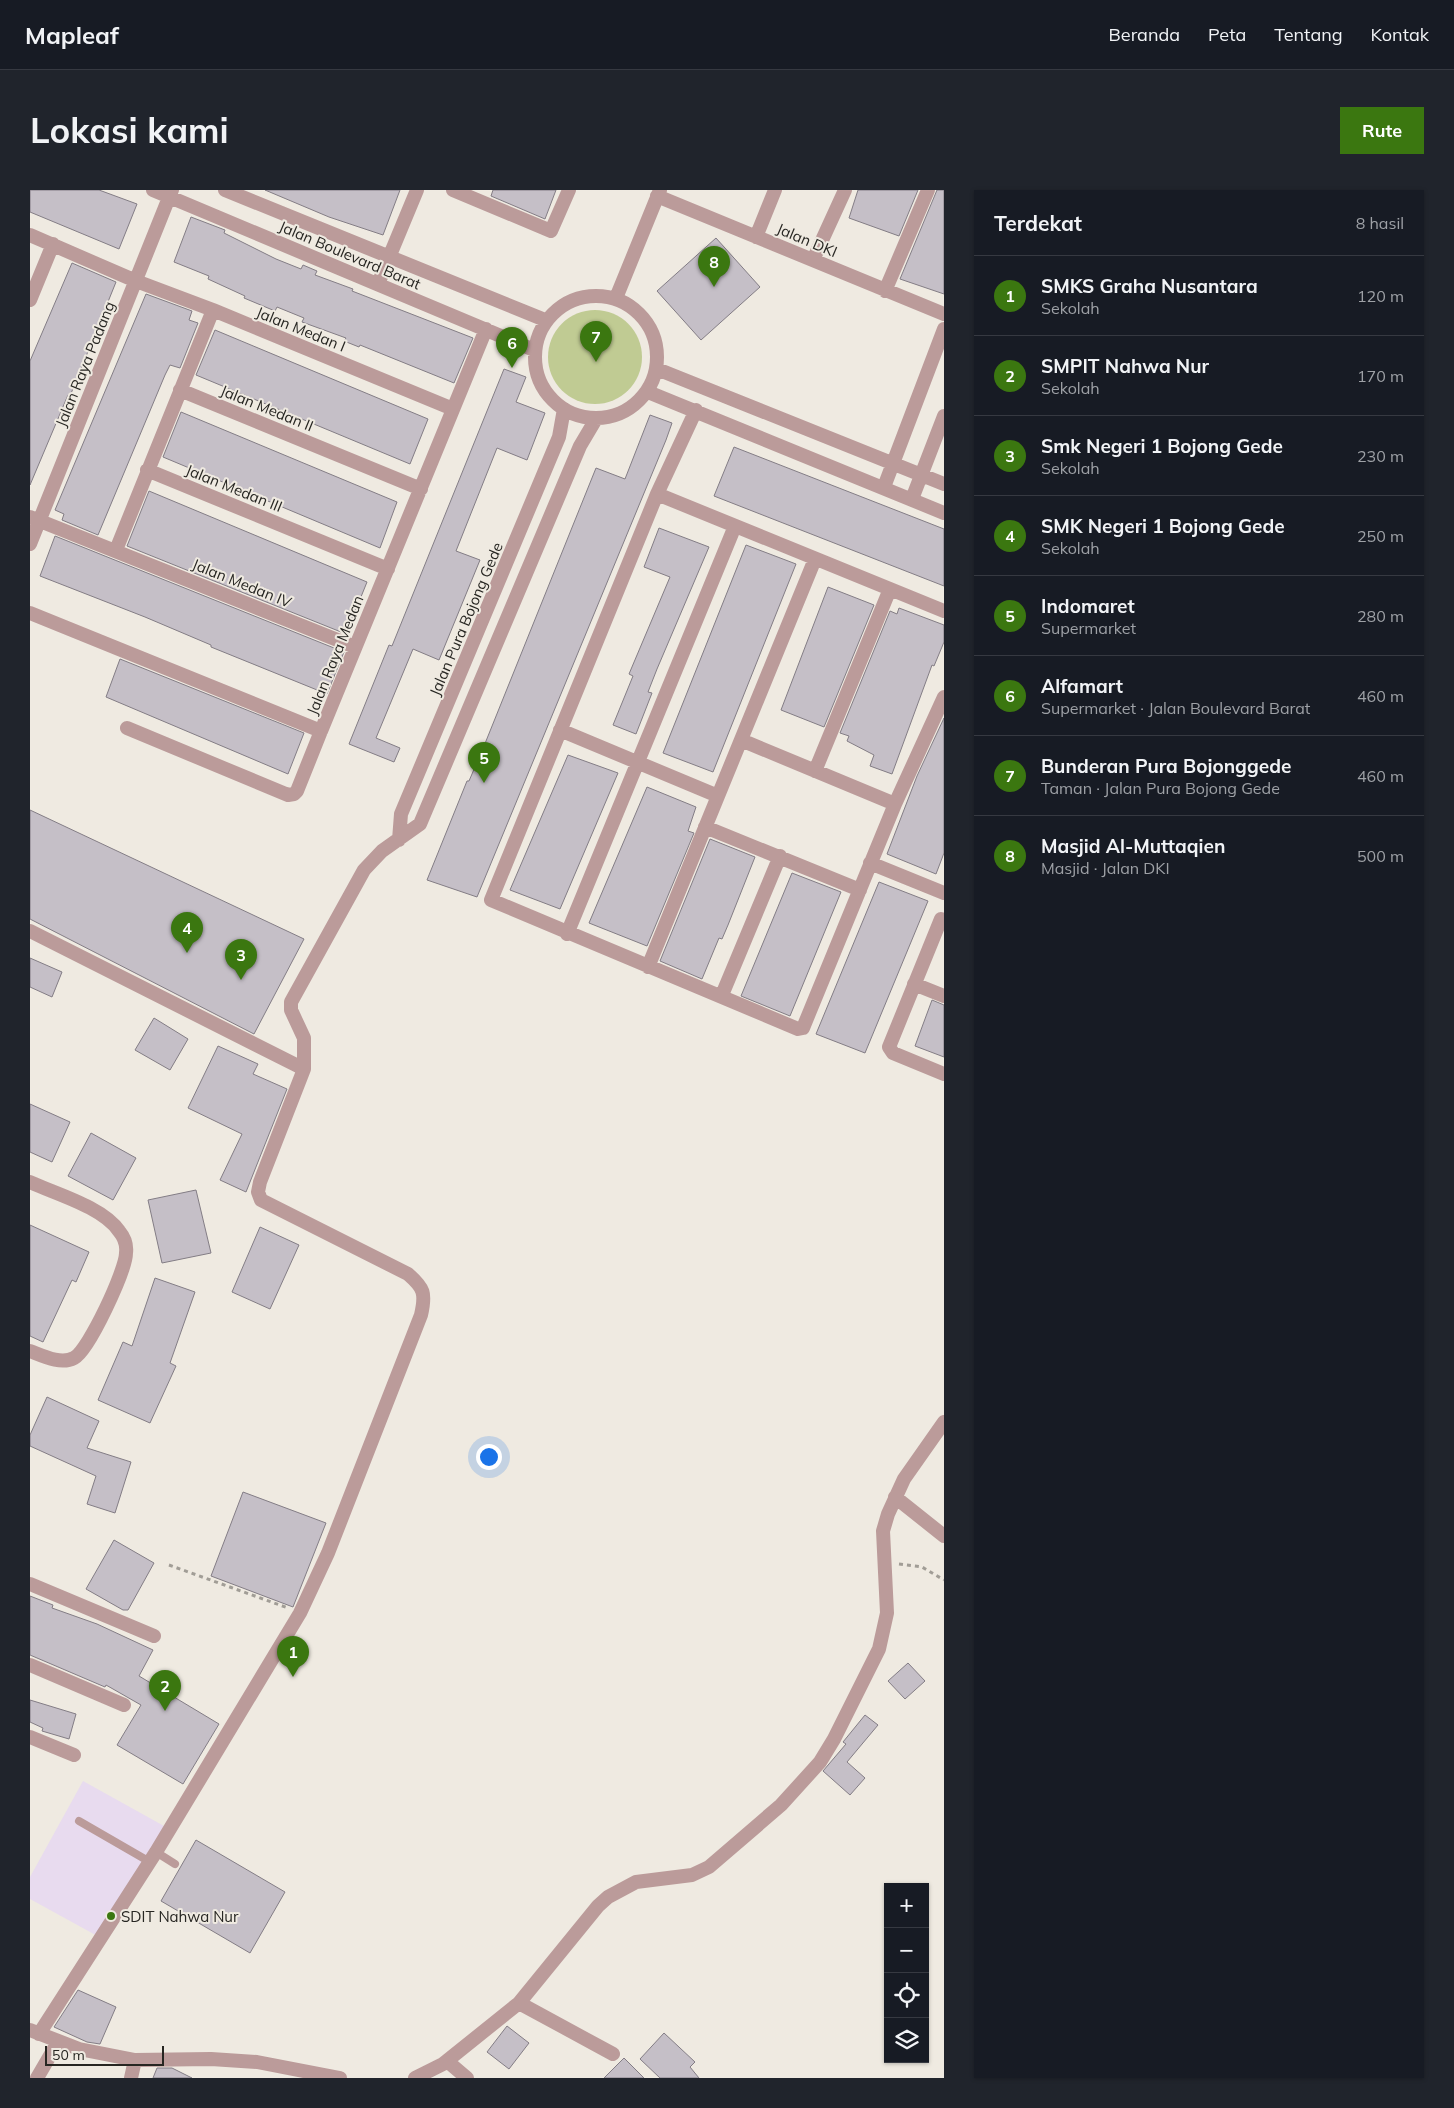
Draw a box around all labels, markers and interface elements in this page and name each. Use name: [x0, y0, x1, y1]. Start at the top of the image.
text: Mapleaf: [25, 20, 119, 50]
text: Beranda: [1109, 23, 1180, 46]
text: Peta: [1208, 23, 1246, 46]
text: Tentang: [1274, 23, 1343, 46]
text: Kontak: [1371, 23, 1429, 46]
button: Rute: [1340, 107, 1424, 154]
text: Lokasi kami: [30, 108, 229, 152]
text: Terdekat: [994, 210, 1082, 236]
text: 8 hasil: [1356, 213, 1404, 233]
street label: Jalan Boulevard Barat: [276, 217, 424, 293]
street label: Jalan DKI: [774, 219, 840, 261]
pin: 8: [698, 246, 730, 287]
text: SMKS Graha Nusantara: [1041, 274, 1258, 298]
text: 1: [1005, 286, 1015, 306]
text: 120 m: [1357, 286, 1404, 306]
text: Sekolah: [1041, 298, 1100, 318]
street label: Jalan Raya Padang: [51, 299, 119, 429]
street label: Jalan Medan I: [253, 302, 349, 356]
pin: 7: [580, 321, 612, 362]
pin: 6: [496, 327, 528, 368]
text: SMPIT Nahwa Nur: [1041, 354, 1209, 378]
text: 2: [1005, 366, 1015, 386]
text: 170 m: [1357, 366, 1404, 386]
text: Sekolah: [1041, 378, 1100, 398]
street label: Jalan Medan II: [218, 381, 316, 435]
text: Smk Negeri 1 Bojong Gede: [1041, 434, 1283, 458]
text: 3: [1005, 446, 1015, 466]
text: 230 m: [1357, 446, 1404, 466]
text: Sekolah: [1041, 458, 1100, 478]
street label: Jalan Medan III: [183, 460, 285, 516]
text: SMK Negeri 1 Bojong Gede: [1041, 514, 1285, 538]
text: 4: [1005, 526, 1015, 546]
text: 250 m: [1357, 526, 1404, 546]
text: Sekolah: [1041, 538, 1100, 558]
street label: Jalan Pura Bojong Gede: [425, 539, 507, 699]
street label: Jalan Medan IV: [190, 554, 295, 612]
street label: Jalan Raya Medan: [302, 593, 368, 717]
text: Indomaret: [1041, 594, 1135, 618]
text: 5: [1005, 606, 1015, 626]
text: 280 m: [1357, 606, 1404, 626]
text: Supermarket: [1041, 618, 1136, 638]
text: Alfamart: [1041, 674, 1123, 698]
text: 6: [1005, 686, 1015, 706]
text: 460 m: [1357, 686, 1404, 706]
text: Supermarket · Jalan Boulevard Barat: [1041, 698, 1310, 718]
pin: 5: [468, 742, 500, 783]
text: Bunderan Pura Bojonggede: [1041, 754, 1291, 778]
text: 7: [1005, 766, 1015, 786]
text: 460 m: [1357, 766, 1404, 786]
text: Taman · Jalan Pura Bojong Gede: [1041, 778, 1280, 798]
text: Masjid Al-Muttaqien: [1041, 834, 1225, 858]
text: 8: [1005, 846, 1015, 866]
text: 500 m: [1357, 846, 1404, 866]
text: Masjid · Jalan DKI: [1041, 858, 1170, 878]
pin: 4: [171, 912, 203, 953]
pin: 3: [225, 939, 257, 980]
your location: [476, 1444, 502, 1470]
pin: 1: [277, 1636, 309, 1677]
pin: 2: [149, 1670, 181, 1711]
map controls: [884, 1883, 929, 2063]
button: +: [884, 1883, 929, 1928]
place label: SDIT Nahwa Nur: [121, 1907, 239, 1926]
marker: SDIT Nahwa Nur: [105, 1910, 117, 1922]
button: −: [884, 1928, 929, 1973]
button: locate: [884, 1973, 929, 2018]
button: layers: [884, 2018, 929, 2063]
scale bar: [45, 2043, 164, 2066]
text: 50 m: [52, 2046, 85, 2064]

